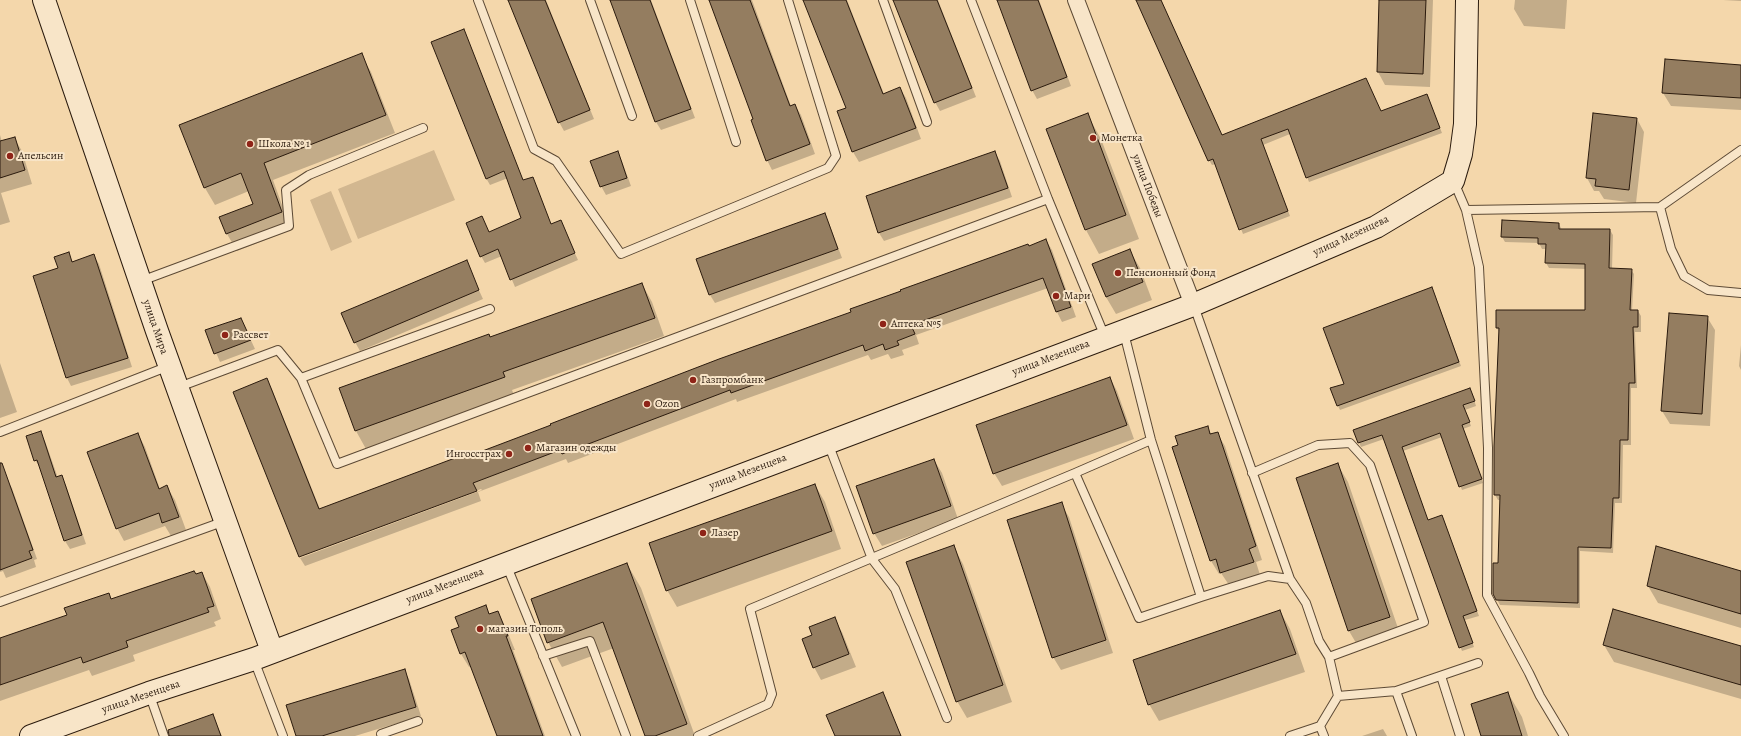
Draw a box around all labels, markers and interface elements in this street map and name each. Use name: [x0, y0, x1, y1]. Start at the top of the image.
place label: Монетка: [1101, 131, 1143, 145]
marker: Монетка: [1088, 133, 1098, 143]
place label: Школа № 1: [258, 137, 310, 151]
marker: Школа № 1: [245, 139, 255, 149]
place label: Апельсин: [18, 149, 63, 163]
marker: Апельсин: [5, 151, 15, 161]
street label: улица Победы: [1129, 152, 1165, 220]
street label: улица Мезенцева: [1311, 213, 1391, 259]
place label: Пенсионный Фонд: [1126, 266, 1216, 280]
marker: Пенсионный Фонд: [1113, 268, 1123, 278]
place label: Мари: [1064, 289, 1091, 303]
marker: Мари: [1051, 291, 1061, 301]
street label: улица Мира: [140, 298, 170, 356]
place label: Аптека №5: [891, 317, 941, 331]
marker: Аптека №5: [878, 319, 888, 329]
place label: Рассвет: [233, 328, 268, 342]
marker: Рассвет: [220, 330, 230, 340]
street label: улица Мезенцева: [1010, 337, 1092, 379]
place label: Газпромбанк: [701, 373, 763, 387]
marker: Газпромбанк: [688, 375, 698, 385]
place label: Ozon: [655, 397, 679, 411]
marker: Ozon: [642, 399, 652, 409]
place label: Магазин одежды: [536, 441, 616, 455]
marker: Магазин одежды: [523, 443, 533, 453]
place label: Ингосстрах: [446, 447, 501, 461]
marker: Ингосстрах: [504, 449, 514, 459]
street label: улица Мезенцева: [707, 451, 789, 493]
place label: Лазер: [711, 526, 739, 540]
marker: Лазер: [698, 528, 708, 538]
street label: улица Мезенцева: [404, 565, 486, 607]
place label: магазин Тополь: [488, 622, 563, 636]
marker: магазин Тополь: [475, 624, 485, 634]
street label: улица Мезенцева: [100, 677, 182, 717]

